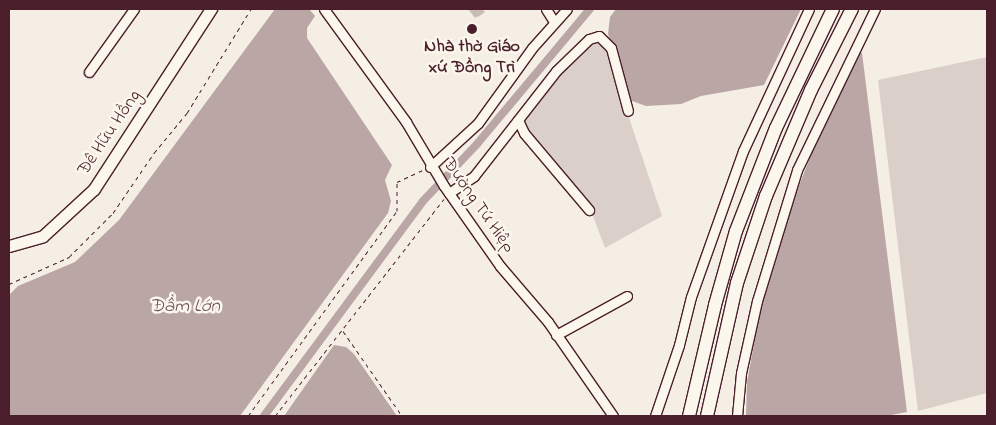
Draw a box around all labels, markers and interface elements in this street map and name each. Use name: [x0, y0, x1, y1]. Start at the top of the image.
marker: Nhà thờ Giáo xứ Đồng Trì: [466, 23, 478, 35]
place label: Nhà thờ Giáo xứ Đồng Trì: [424, 37, 520, 80]
street label: Đê Hữu Hồng: [74, 86, 146, 180]
street label: Đường Tứ Hiệp: [437, 154, 519, 258]
water label: Đầm Lớn: [150, 296, 220, 318]

